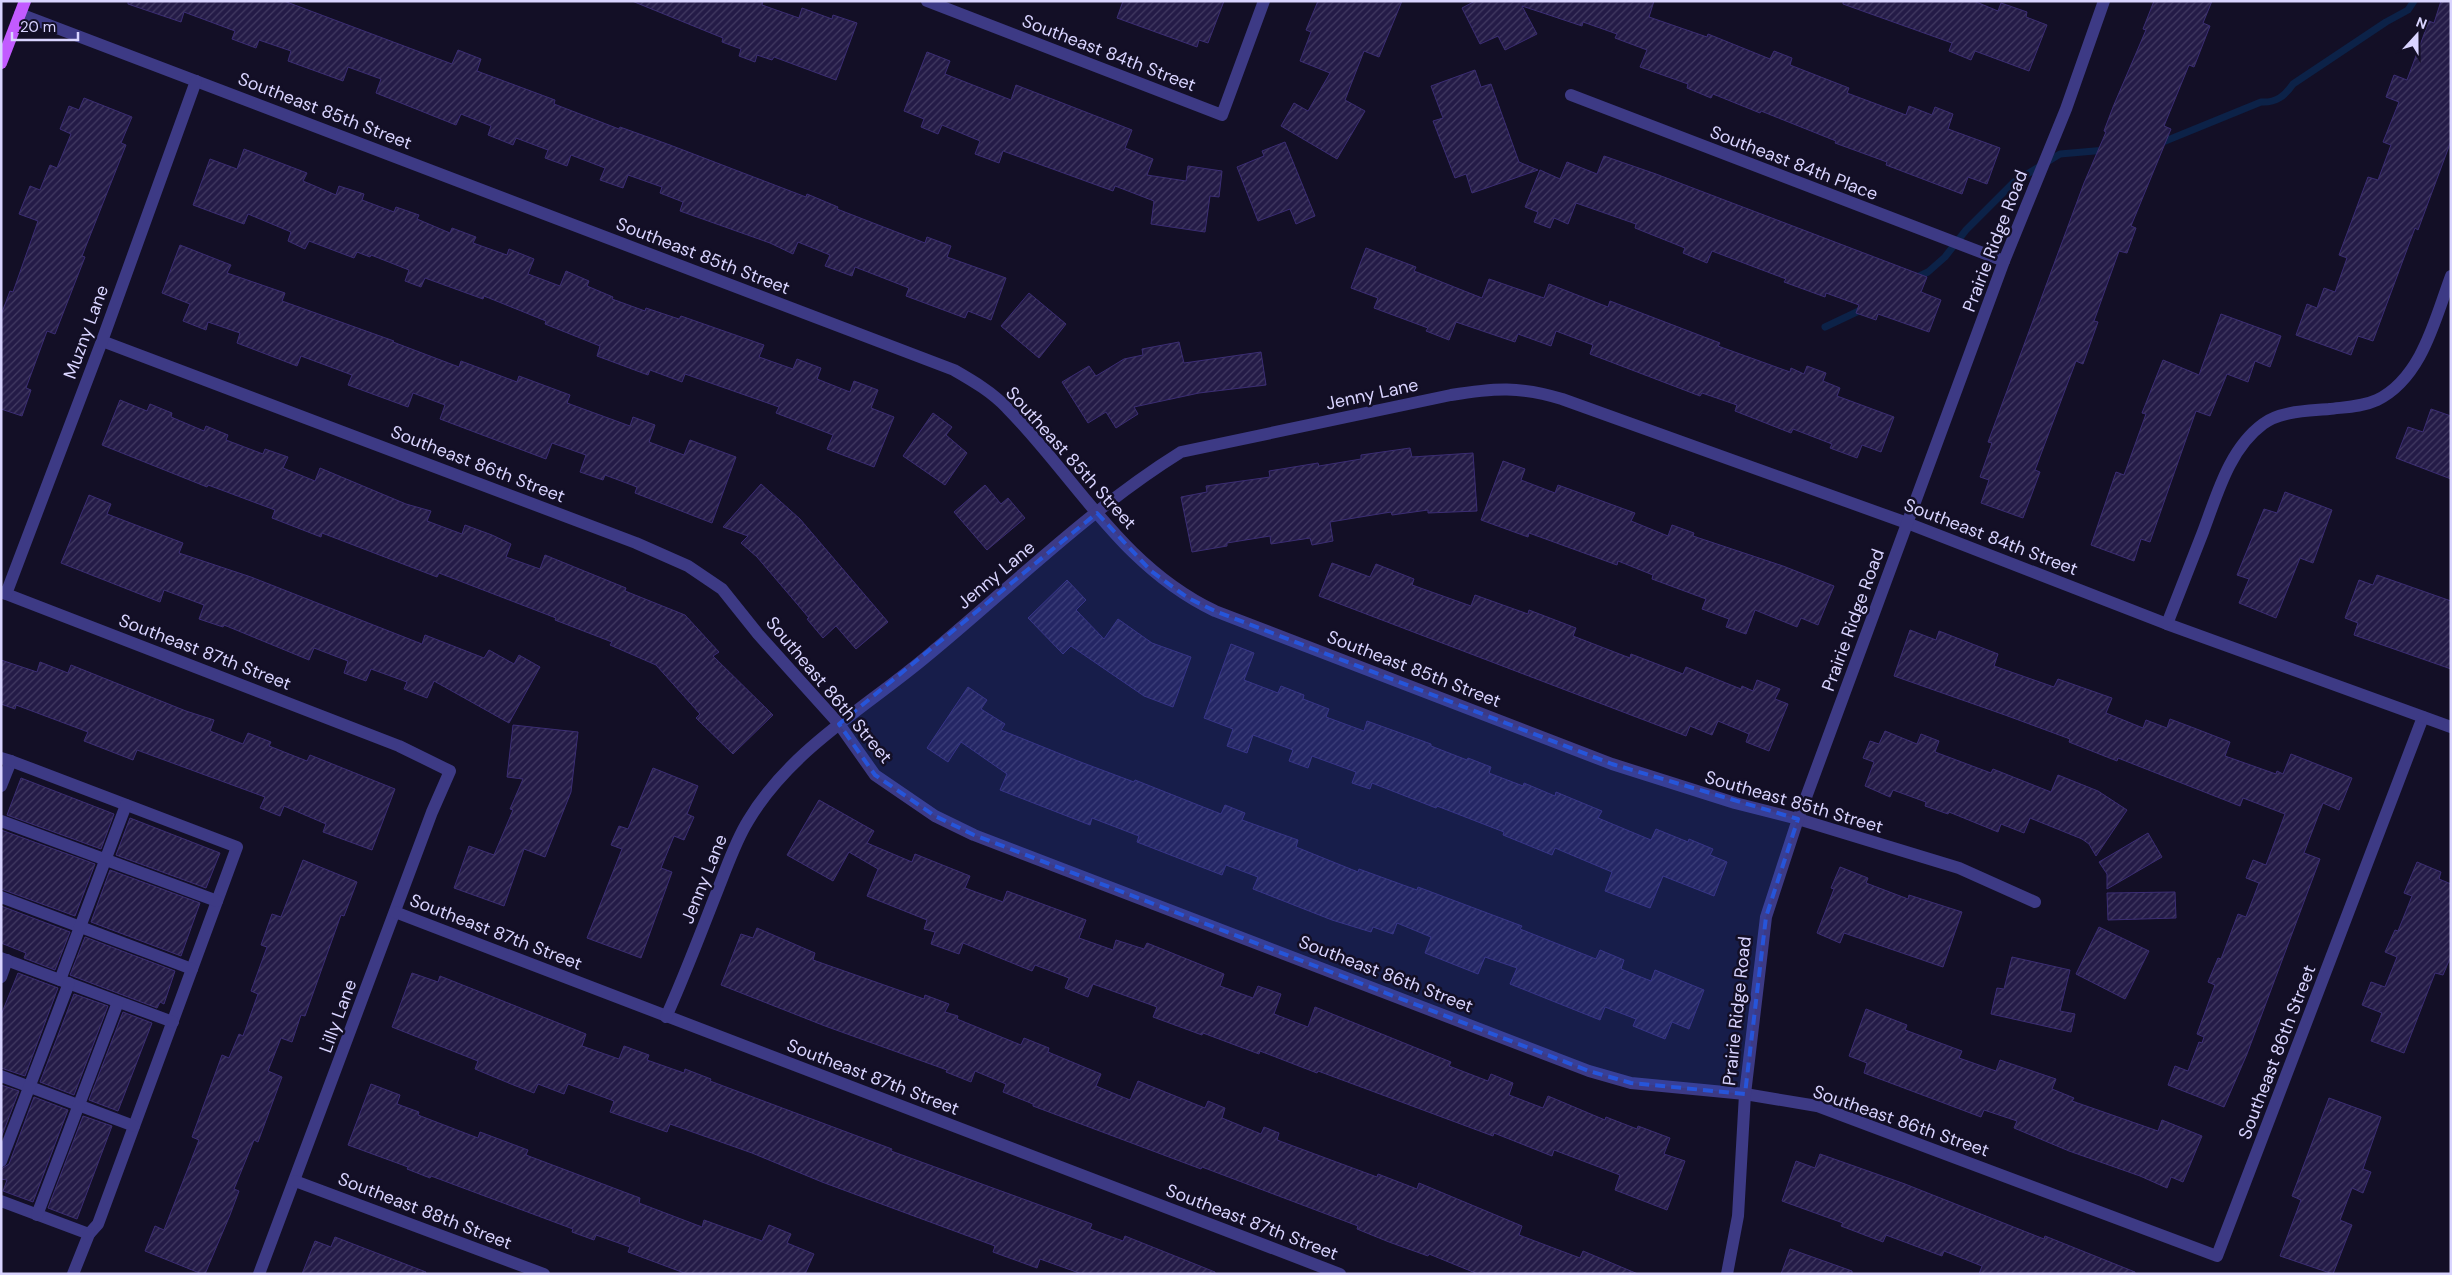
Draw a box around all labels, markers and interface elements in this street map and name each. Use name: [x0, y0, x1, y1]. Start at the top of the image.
street label: Southeast 84th Street: [1019, 9, 1199, 97]
scale bar: [12, 10, 79, 42]
north arrow: [2392, 10, 2442, 60]
text: N: [2414, 13, 2430, 33]
text: 20 m: [20, 17, 56, 37]
street label: Southeast 85th Street: [235, 67, 415, 155]
street label: Southeast 84th Place: [1707, 120, 1881, 206]
street label: Prairie Ridge Road: [1957, 167, 2033, 315]
street label: Southeast 85th Street: [613, 212, 793, 300]
street label: Muzny Lane: [58, 282, 114, 382]
street label: Jenny Lane: [1323, 372, 1421, 416]
street label: Southeast 85th Street: [1000, 381, 1142, 535]
street label: Southeast 86th Street: [387, 420, 569, 508]
street label: Southeast 84th Street: [1901, 493, 2081, 581]
street label: Jenny Lane: [952, 536, 1040, 614]
street label: Prairie Ridge Road: [1816, 545, 1890, 695]
street label: Southeast 87th Street: [115, 608, 295, 696]
street label: Southeast 86th Street: [760, 612, 898, 768]
street label: Southeast 85th Street: [1324, 625, 1504, 713]
street label: Southeast 85th Street: [1702, 765, 1886, 839]
street label: Jenny Lane: [675, 831, 733, 927]
street label: Southeast 87th Street: [406, 888, 586, 976]
street label: Southeast 86th Street: [1295, 930, 1477, 1018]
street label: Prairie Ridge Road: [1717, 935, 1757, 1087]
street label: Southeast 86th Street: [2233, 961, 2321, 1143]
street label: Lilly Lane: [314, 976, 362, 1056]
street label: Southeast 87th Street: [783, 1033, 963, 1121]
street label: Southeast 86th Street: [1810, 1080, 1992, 1162]
street label: Southeast 88th Street: [335, 1167, 515, 1255]
street label: Southeast 87th Street: [1162, 1178, 1342, 1266]

